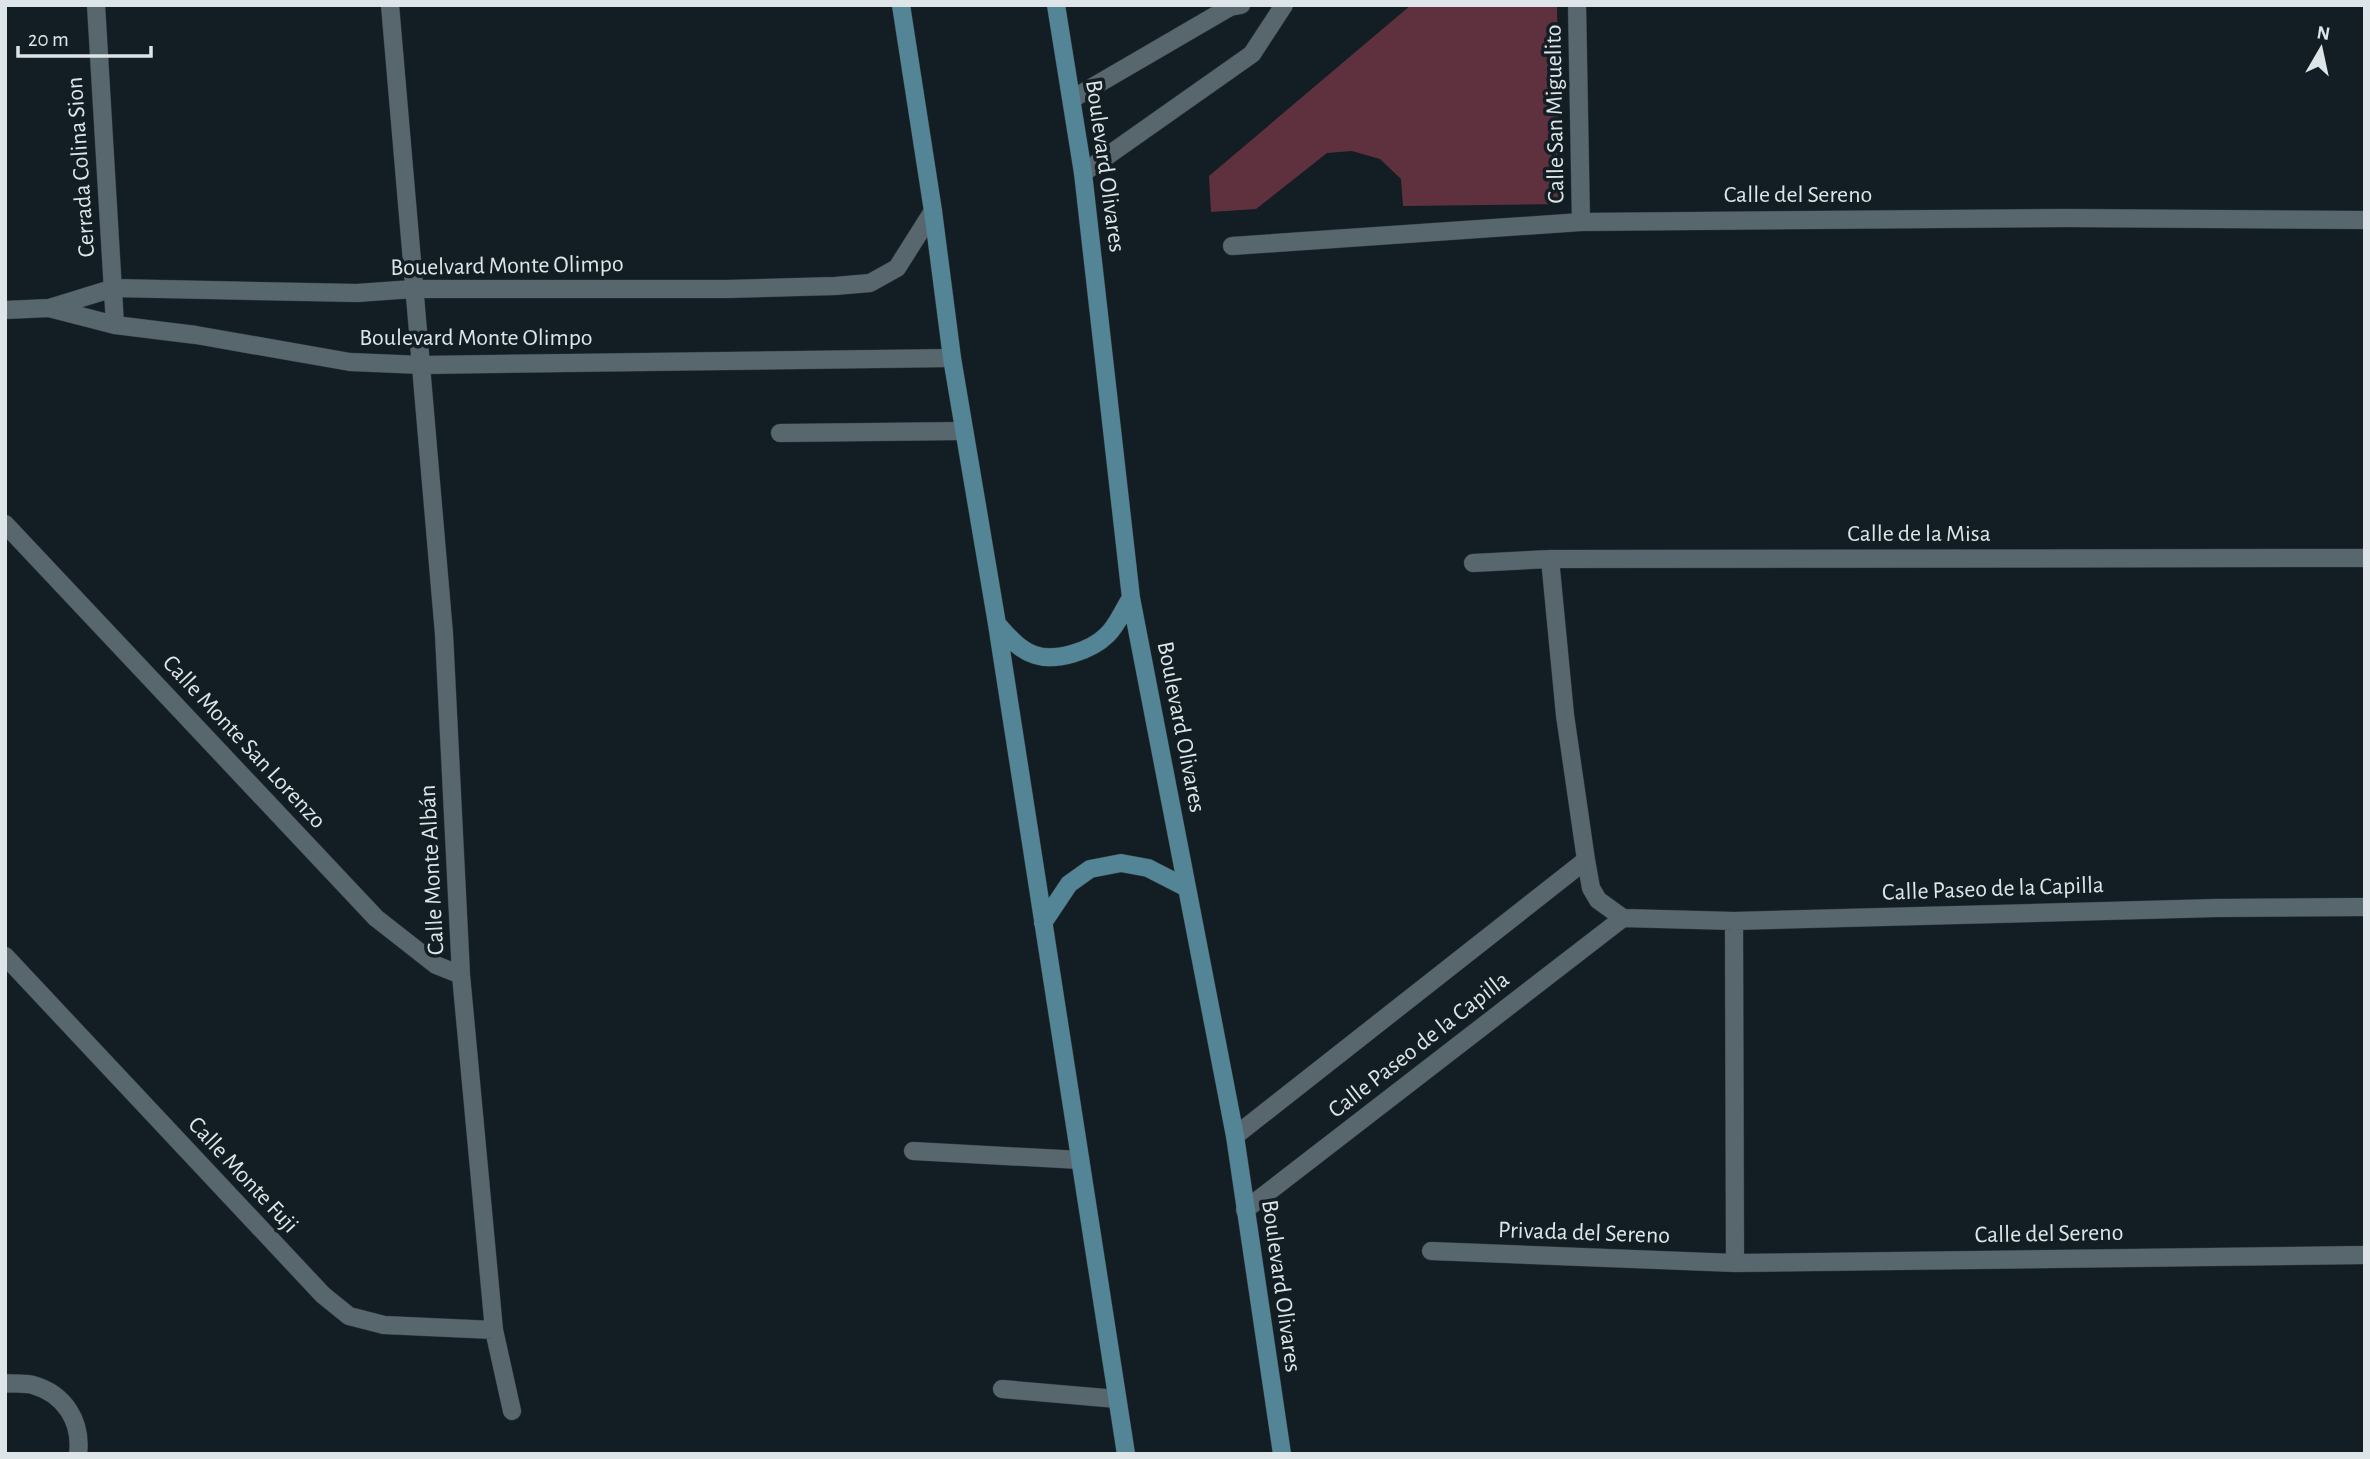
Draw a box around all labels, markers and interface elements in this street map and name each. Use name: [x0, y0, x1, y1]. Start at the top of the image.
scale bar: [18, 14, 150, 58]
north arrow: [2286, 14, 2356, 84]
text: N: [2315, 23, 2331, 44]
street label: Calle San Miguelito: [1541, 24, 1569, 204]
text: 20 m: [28, 29, 69, 50]
street label: Cerrada Colina Sion: [63, 76, 99, 258]
street label: Boulevard Olivares: [1081, 78, 1129, 254]
street label: Calle del Sereno: [1724, 183, 1872, 207]
street label: Bouelvard Monte Olimpo: [390, 252, 624, 280]
street label: Boulevard Monte Olimpo: [359, 326, 593, 350]
street label: Calle de la Misa: [1847, 522, 1991, 546]
street label: Boulevard Olivares: [1153, 639, 1209, 815]
street label: Calle Monte San Lorenzo: [158, 651, 330, 833]
street label: Calle Monte Albán: [416, 784, 448, 956]
street label: Calle Paseo de la Capilla: [1882, 873, 2104, 905]
street label: Calle Paseo de la Capilla: [1324, 967, 1514, 1123]
street label: Calle Monte Fuji: [183, 1112, 303, 1238]
street label: Boulevard Olivares: [1257, 1198, 1305, 1374]
street label: Privada del Sereno: [1498, 1218, 1670, 1248]
street label: Calle del Sereno: [1974, 1221, 2124, 1247]

